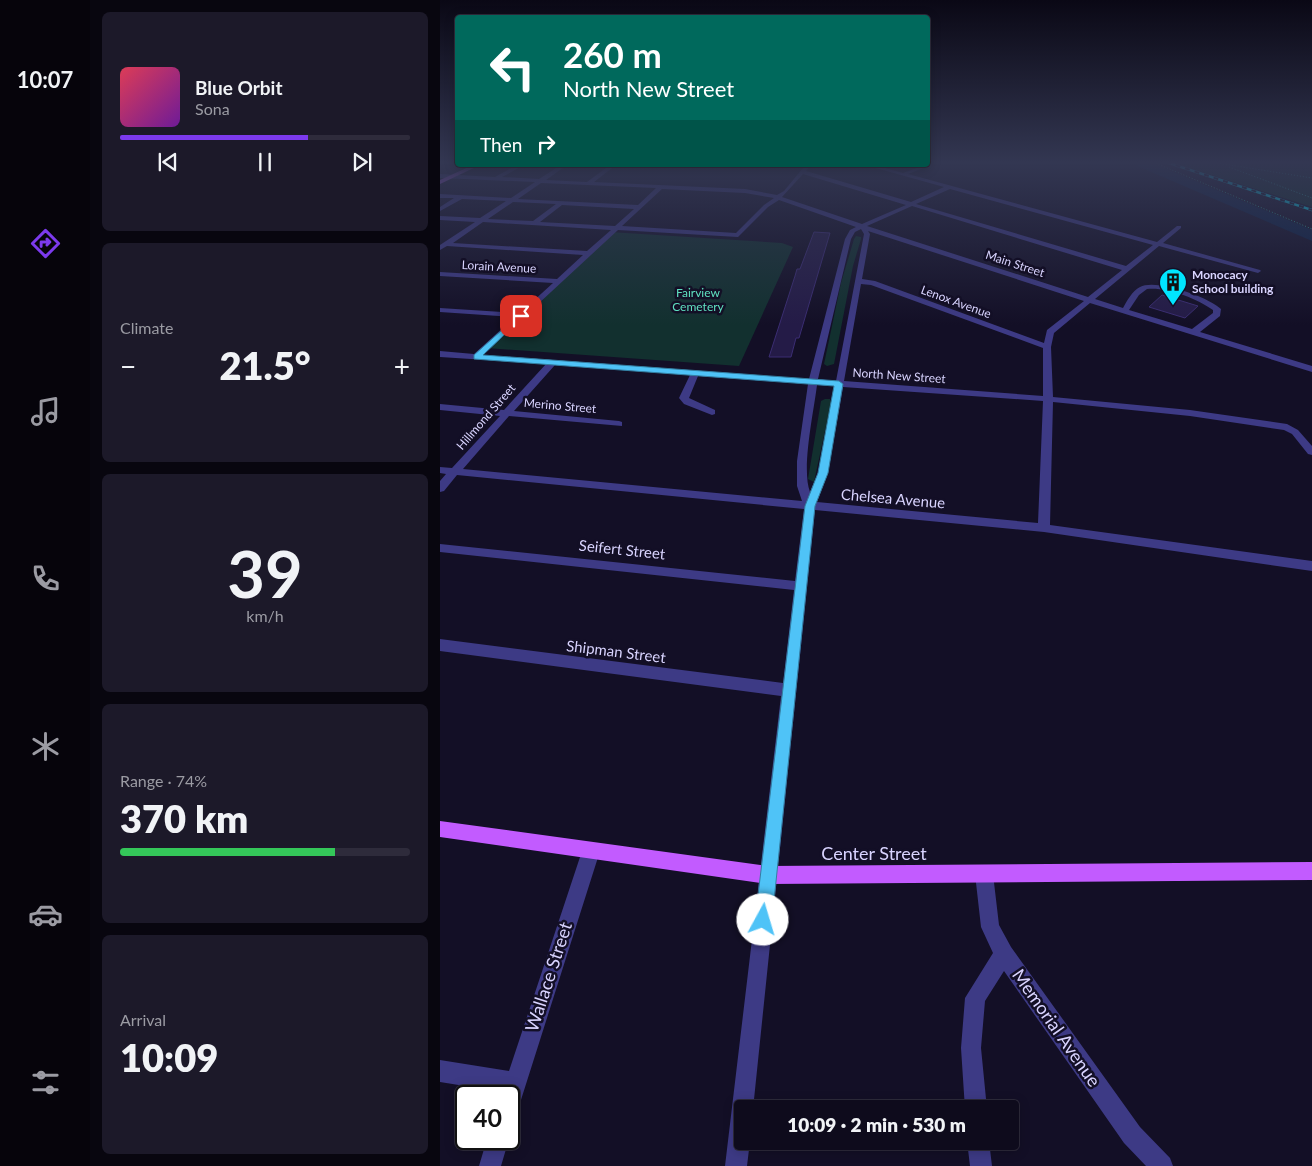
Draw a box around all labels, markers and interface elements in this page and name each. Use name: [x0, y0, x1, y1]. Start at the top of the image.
text: 260 m: [563, 33, 662, 75]
icon: left: [480, 35, 545, 100]
text: 10:07: [17, 66, 73, 93]
text: North New Street: [563, 75, 734, 102]
text: Blue Orbit: [195, 76, 283, 99]
text: Sona: [195, 99, 230, 118]
icon: right: [532, 130, 560, 158]
text: Then: [480, 133, 522, 156]
icon: previous: [154, 148, 182, 176]
icon: pause: [251, 148, 279, 176]
icon: next: [348, 148, 376, 176]
icon: directions: [28, 226, 63, 261]
street label: Main Street: [984, 247, 1047, 280]
street label: Lorain Avenue: [461, 257, 537, 276]
building icon: Monocacy School building: [1158, 267, 1188, 306]
place label: Monocacy School building: [1192, 267, 1274, 296]
street label: Lenox Avenue: [919, 282, 993, 321]
park label: Fairview Cemetery: [672, 285, 725, 314]
pin: [500, 295, 542, 337]
icon: arrive: [507, 302, 535, 330]
text: Climate: [120, 318, 173, 337]
text: 21.5°: [219, 342, 311, 388]
text: −: [120, 349, 136, 383]
text: +: [394, 349, 410, 383]
street label: North New Street: [852, 365, 947, 386]
street label: Hillmond Street: [453, 380, 519, 453]
icon: music: [28, 394, 63, 429]
street label: Merino Street: [523, 395, 598, 416]
street label: Chelsea Avenue: [840, 484, 946, 512]
text: 39: [227, 534, 303, 612]
street label: Seifert Street: [578, 536, 667, 563]
icon: phone: [28, 561, 63, 596]
text: km/h: [246, 606, 284, 625]
street label: Shipman Street: [565, 636, 667, 666]
icon: climate: [28, 729, 63, 764]
text: Range · 74%: [120, 771, 207, 790]
text: 370 km: [120, 795, 248, 841]
street label: Center Street: [821, 842, 927, 864]
position arrow: [736, 893, 788, 945]
icon: car: [28, 897, 63, 932]
street label: Wallace Street: [520, 919, 576, 1034]
street label: Memorial Avenue: [1008, 964, 1106, 1091]
text: Arrival: [120, 1010, 166, 1029]
text: 10:09: [120, 1034, 218, 1080]
icon: filters: [28, 1065, 63, 1100]
speed limit sign: 40: [455, 1085, 520, 1150]
text: 10:09 · 2 min · 530 m: [787, 1113, 966, 1136]

